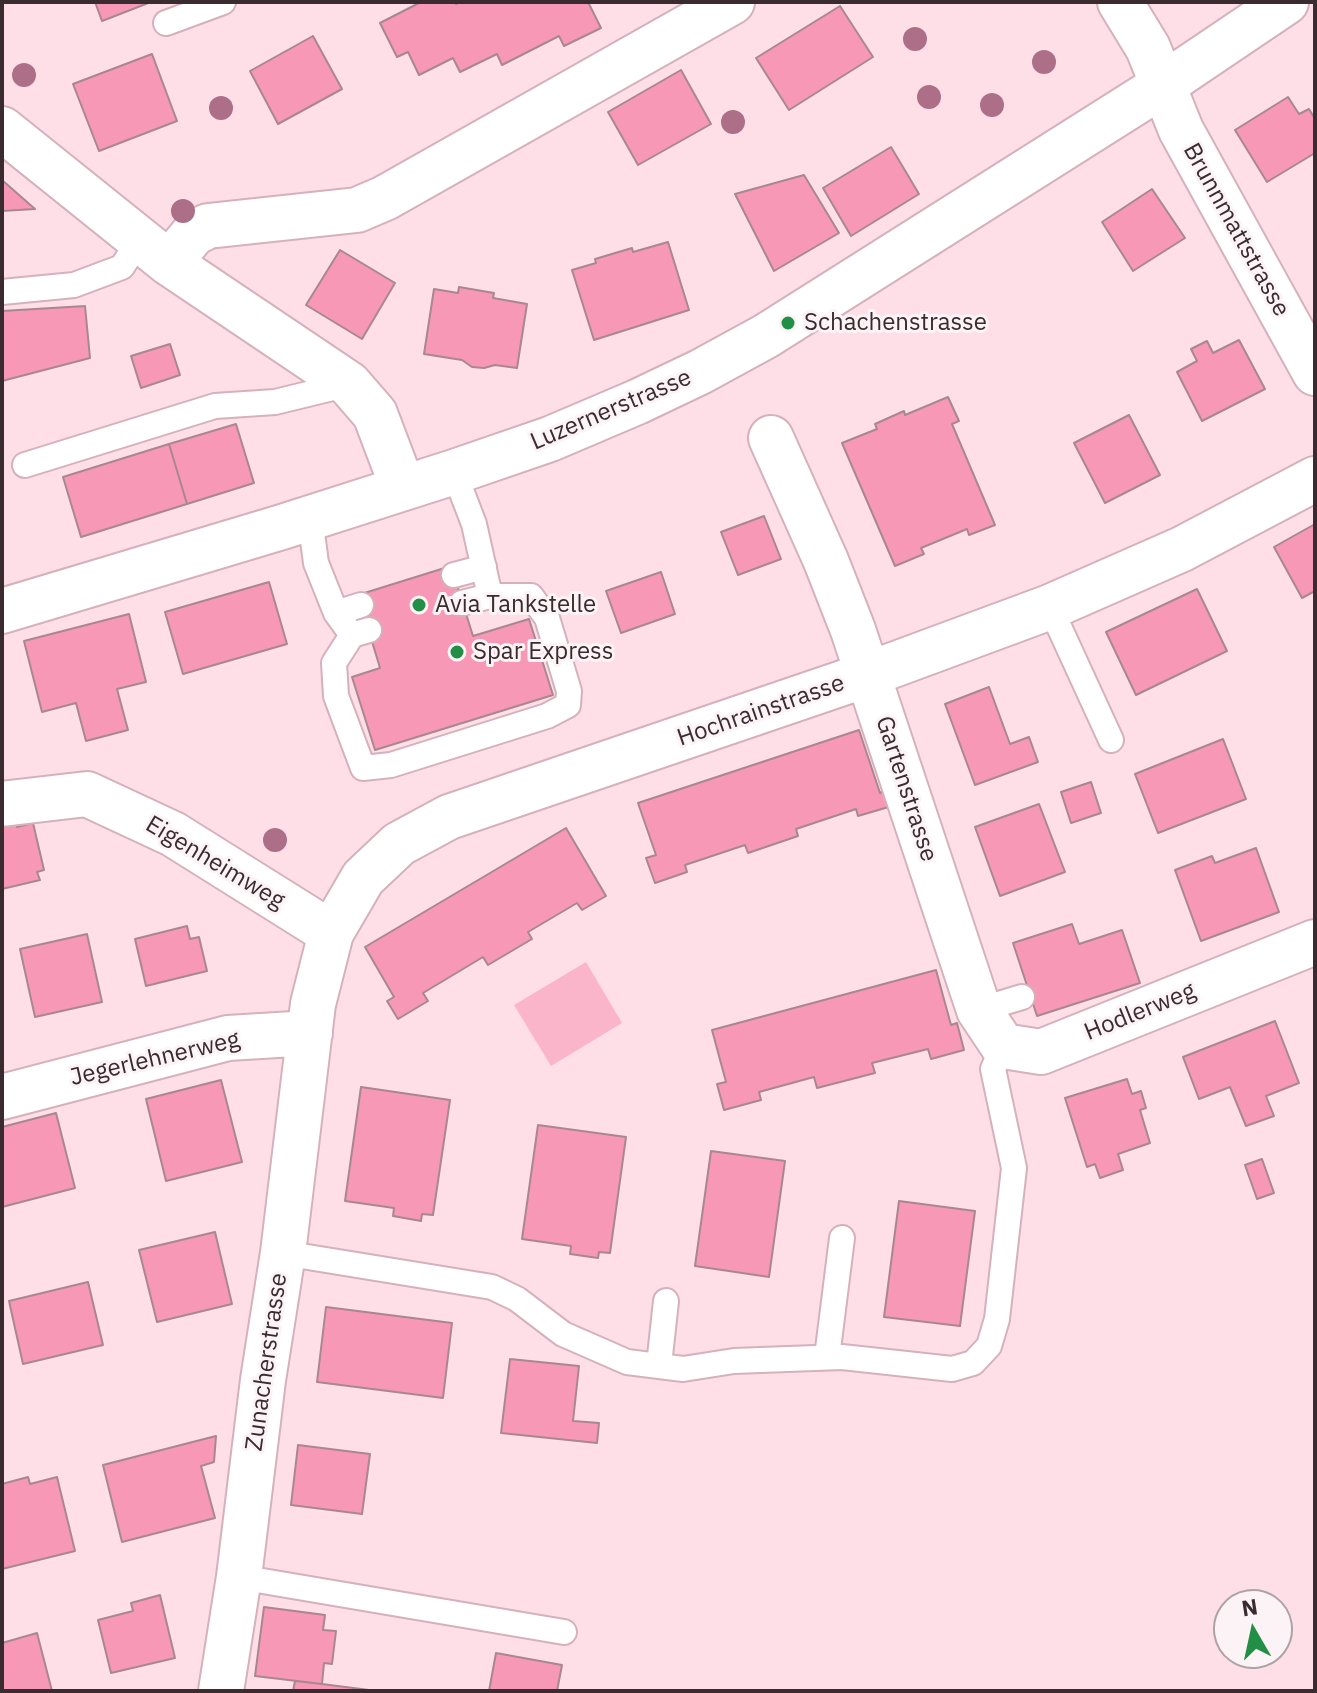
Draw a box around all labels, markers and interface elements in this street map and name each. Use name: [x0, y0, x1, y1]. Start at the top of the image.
street label: Brunnmattstrasse: [1176, 138, 1296, 322]
place label: Schachenstrasse: [804, 309, 987, 337]
marker: Schachenstrasse: [779, 314, 797, 332]
street label: Luzernerstrasse: [526, 363, 696, 457]
place label: Avia Tankstelle: [435, 591, 596, 619]
marker: Avia Tankstelle: [410, 596, 428, 614]
place label: Spar Express: [473, 638, 613, 666]
marker: Spar Express: [448, 643, 466, 661]
street label: Hochrainstrasse: [674, 669, 848, 753]
street label: Gartenstrasse: [869, 713, 943, 865]
street label: Eigenheimweg: [140, 810, 290, 916]
street label: Hodlerweg: [1080, 977, 1200, 1047]
street label: Jegerlehnerweg: [67, 1025, 243, 1093]
street label: Zunacherstrasse: [240, 1271, 294, 1453]
north arrow: [1213, 1589, 1293, 1669]
text: N: [1239, 1591, 1260, 1622]

